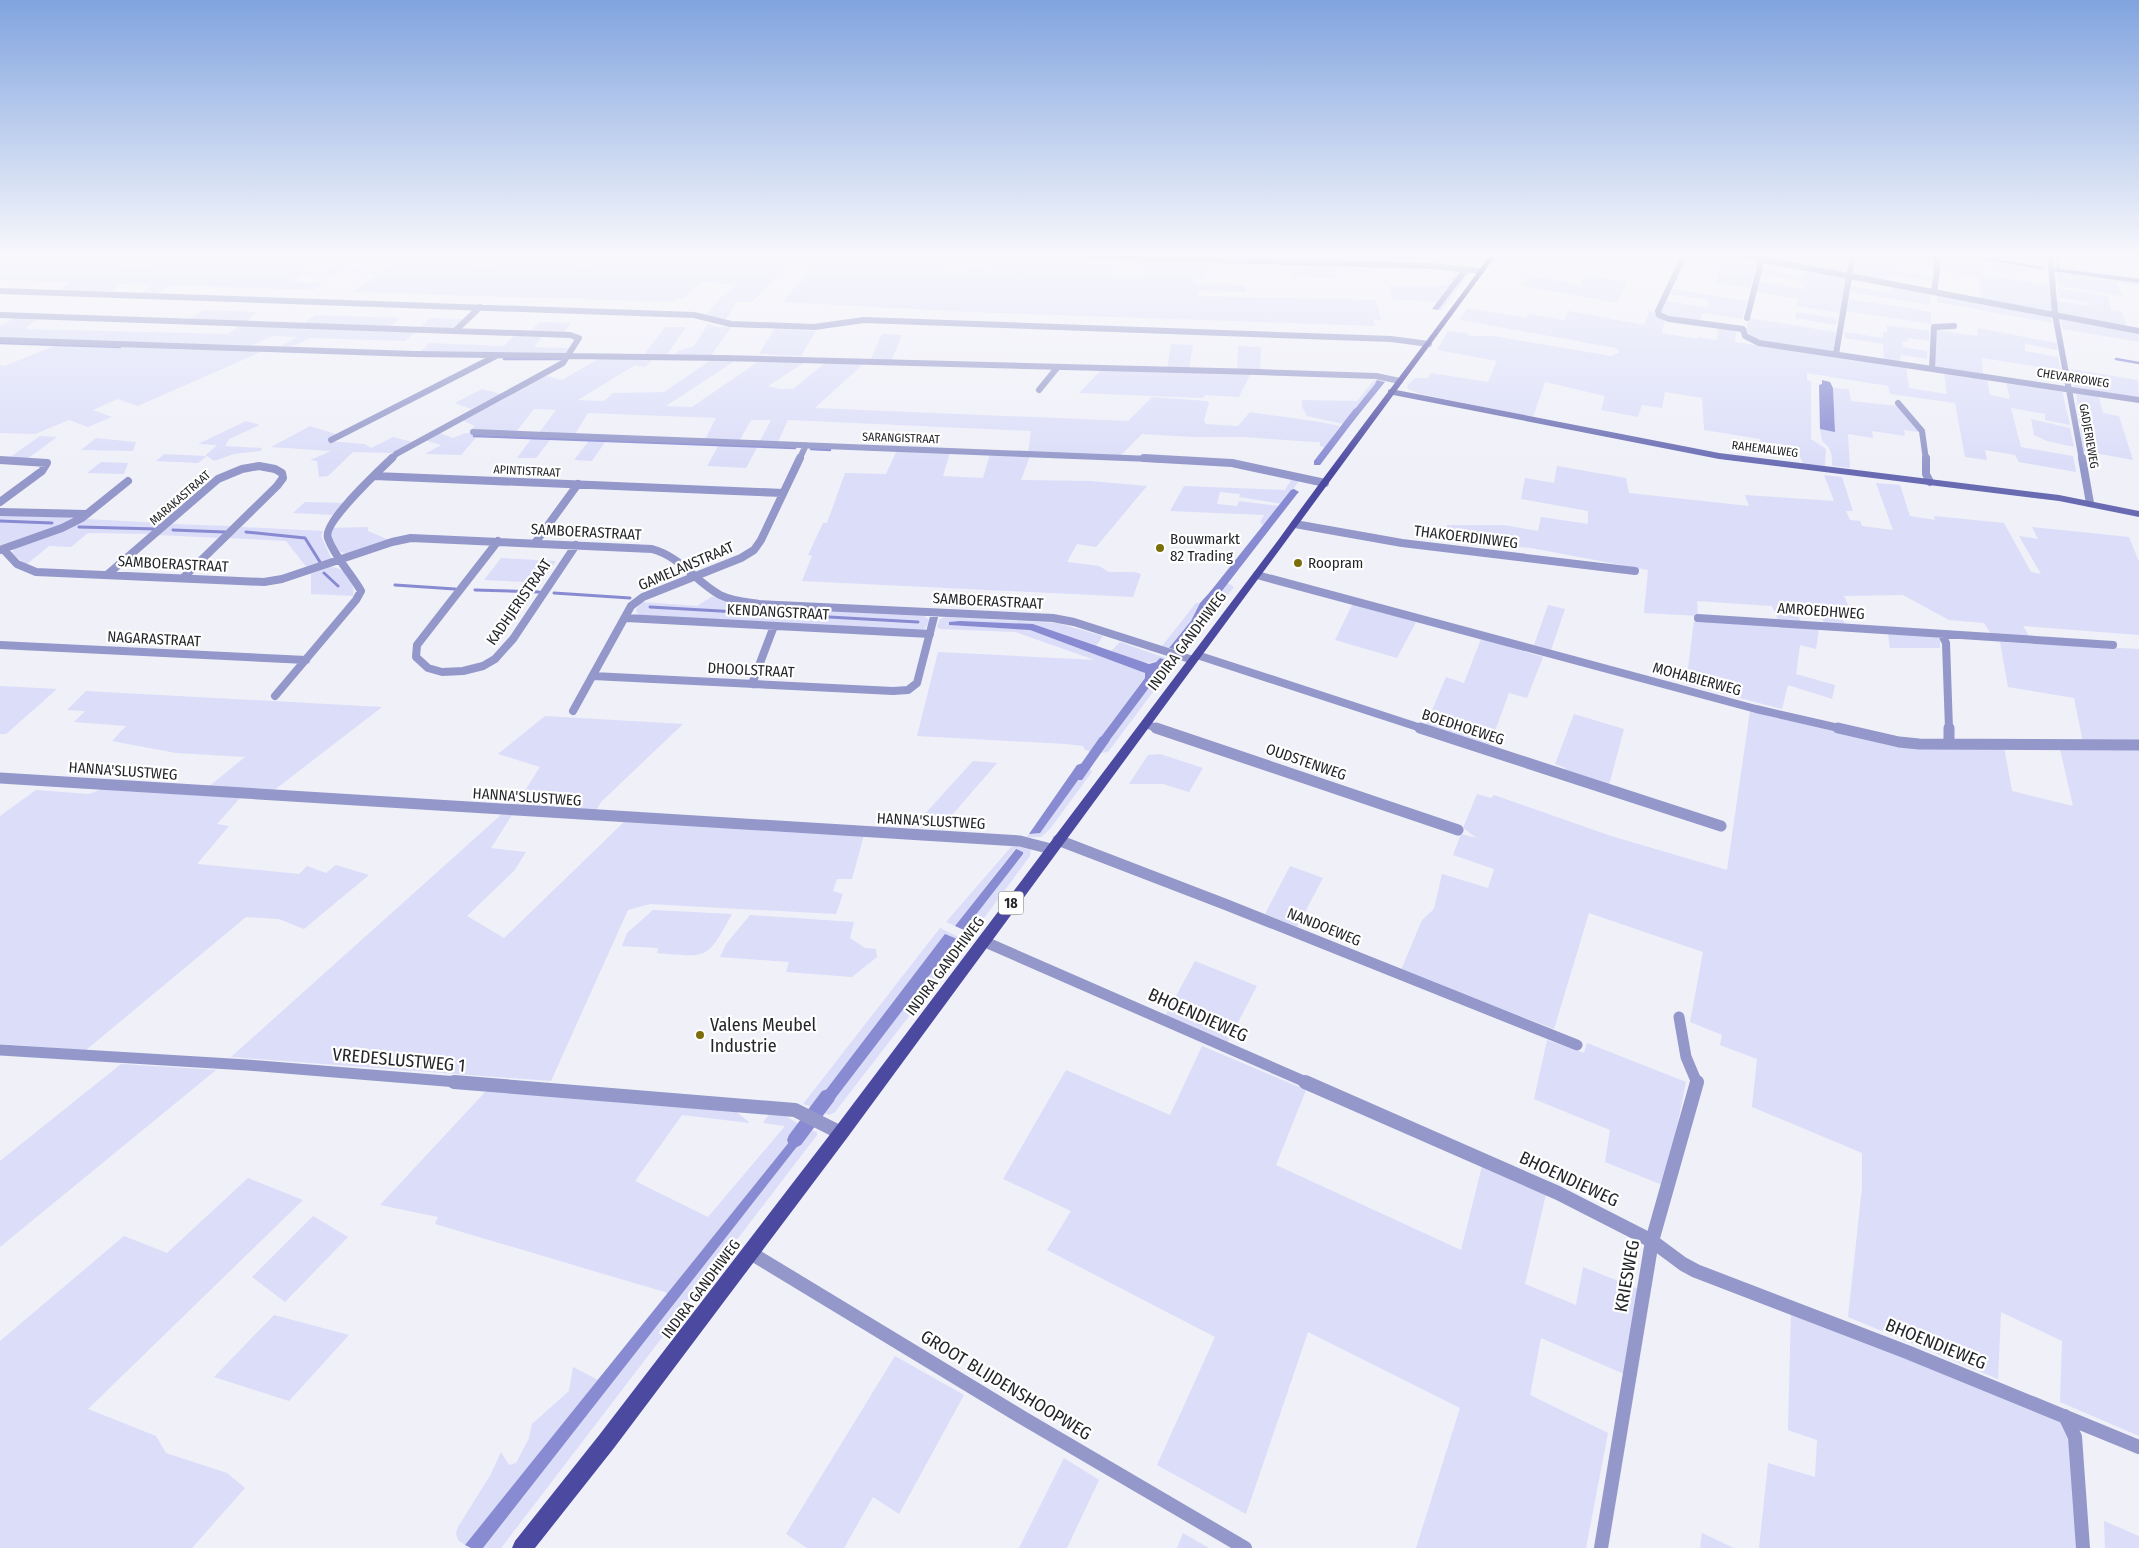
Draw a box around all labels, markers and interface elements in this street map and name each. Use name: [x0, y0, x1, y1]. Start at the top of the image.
street label: CHEVARROWEG: [2036, 365, 2110, 391]
street label: GADJERIEWEG: [2076, 402, 2102, 470]
street label: SARANGISTRAAT: [862, 430, 941, 446]
street label: RAHEMALWEG: [1731, 438, 1799, 460]
street label: APINTISTRAAT: [493, 462, 561, 480]
street label: MARAKASTRAAT: [147, 468, 213, 528]
street label: SAMBOERASTRAAT: [530, 520, 642, 544]
street label: THAKOERDINWEG: [1413, 522, 1519, 552]
place label: Bouwmarkt 82 Trading: [1170, 530, 1240, 565]
street label: GAMELANSTRAAT: [636, 538, 737, 594]
marker: Bouwmarkt 82 Trading: [1154, 542, 1166, 554]
street label: SAMBOERASTRAAT: [117, 552, 229, 576]
place label: Roopram: [1308, 554, 1363, 572]
street label: KADHJERISTRAAT: [483, 555, 555, 649]
marker: Roopram: [1292, 557, 1304, 569]
street label: INDIRA GANDHIWEG: [1144, 588, 1230, 694]
street label: SAMBOERASTRAAT: [932, 589, 1044, 613]
street label: AMROEDHWEG: [1777, 599, 1865, 623]
street label: KENDANGSTRAAT: [726, 600, 830, 624]
street label: NAGARASTRAAT: [107, 628, 201, 650]
street label: DHOOLSTRAAT: [707, 659, 795, 681]
street label: MOHABIERWEG: [1651, 659, 1743, 699]
street label: BOEDHOEWEG: [1420, 705, 1506, 749]
street label: OUDSTENWEG: [1263, 740, 1349, 784]
street label: HANNA'SLUSTWEG: [68, 758, 178, 784]
street label: HANNA'SLUSTWEG: [472, 784, 582, 810]
street label: HANNA'SLUSTWEG: [876, 809, 986, 833]
road number: 18: [998, 891, 1024, 914]
street label: NANDOEWEG: [1284, 904, 1364, 950]
street label: INDIRA GANDHIWEG: [902, 913, 988, 1019]
street label: BHOENDIEWEG: [1145, 983, 1251, 1047]
place label: Valens Meubel Industrie: [710, 1014, 817, 1057]
marker: Valens Meubel Industrie: [694, 1029, 706, 1041]
street label: VREDESLUSTWEG 1: [332, 1043, 466, 1077]
street label: BHOENDIEWEG: [1516, 1146, 1622, 1212]
street label: INDIRA GANDHIWEG: [658, 1236, 744, 1342]
street label: KRIESWEG: [1610, 1238, 1644, 1314]
street label: BHOENDIEWEG: [1882, 1314, 1990, 1374]
street label: GROOT BLIJDENSHOOPWEG: [917, 1325, 1095, 1445]

